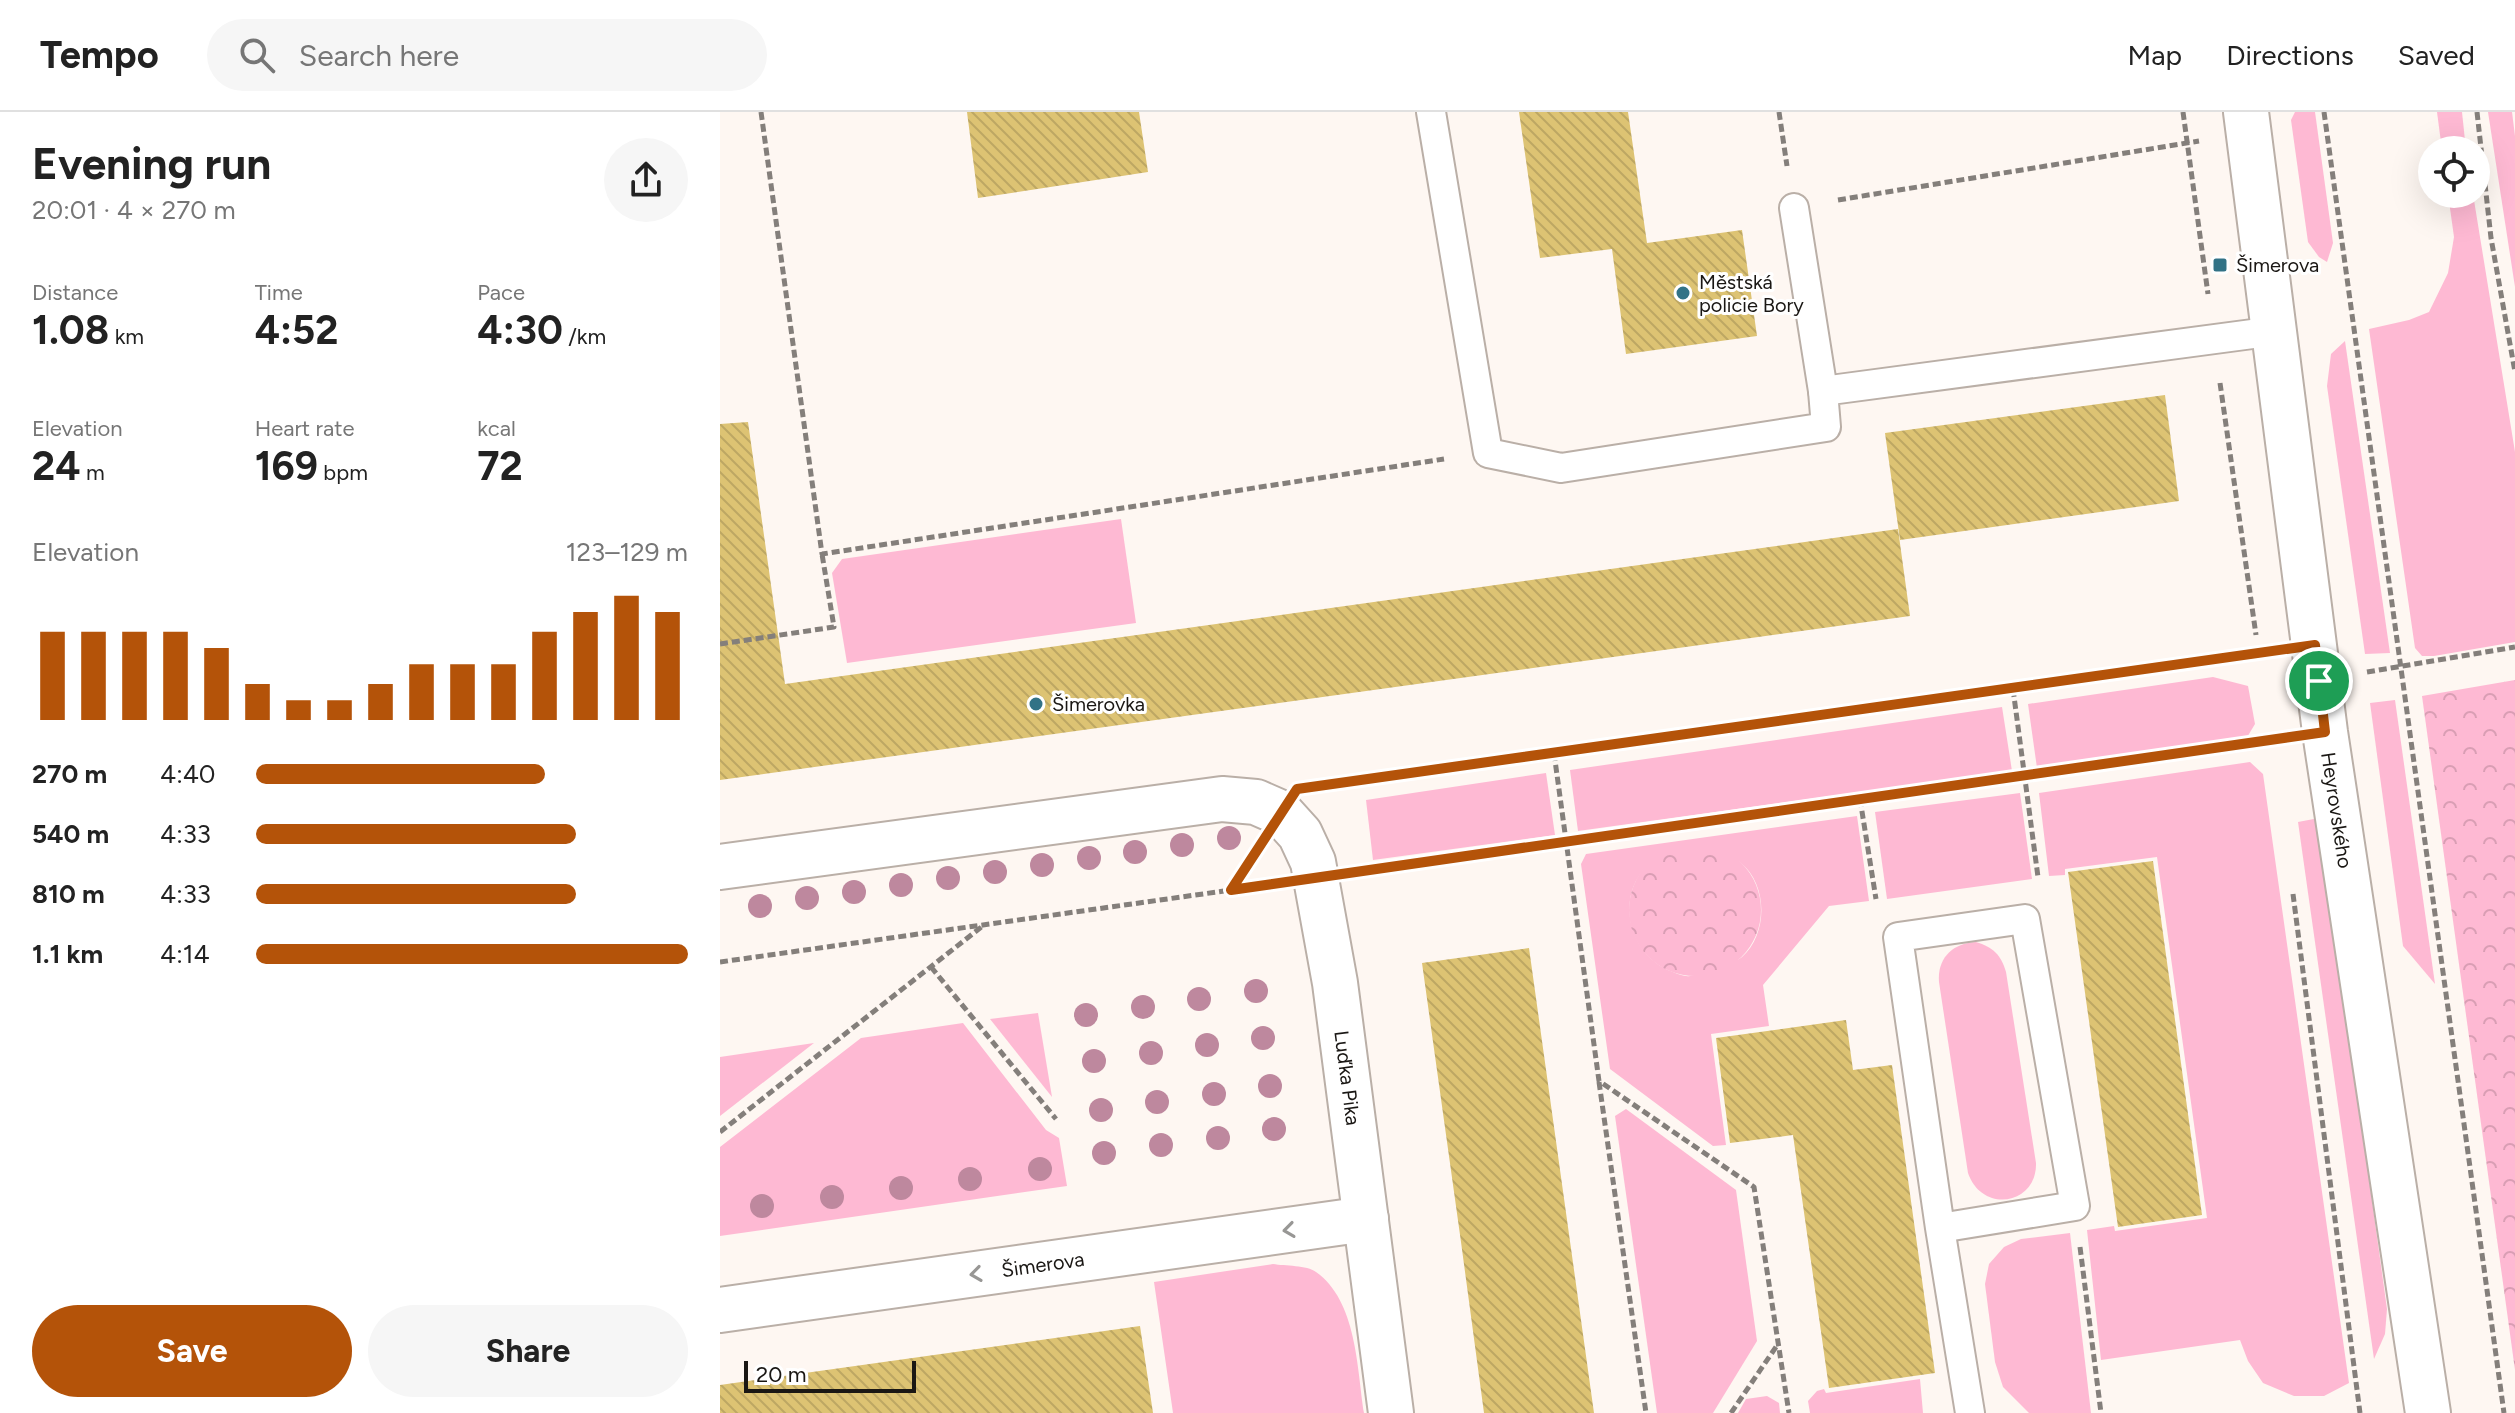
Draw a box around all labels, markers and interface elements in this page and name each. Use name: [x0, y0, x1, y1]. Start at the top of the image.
search box: [207, 19, 767, 91]
text: Tempo: [40, 32, 159, 78]
icon: search: [235, 33, 279, 77]
text: Search here: [299, 37, 459, 74]
text: Map: [2128, 38, 2182, 72]
text: Directions: [2226, 38, 2354, 72]
text: Saved: [2398, 38, 2475, 72]
map controls: [2418, 136, 2490, 208]
button: locate: [2418, 136, 2490, 208]
text: Evening run: [32, 137, 271, 190]
button: share: [604, 138, 688, 222]
text: 20:01 · 4 × 270 m: [32, 194, 236, 226]
place label: Šimerova: [2236, 253, 2319, 277]
marker: Šimerova: [2211, 256, 2229, 274]
place label: Městská policie Bory: [1699, 270, 1804, 317]
text: Distance: [32, 279, 118, 306]
text: Time: [255, 279, 303, 306]
text: Pace: [477, 279, 525, 306]
marker: Městská policie Bory: [1674, 284, 1692, 302]
text: 1.08: [32, 306, 109, 354]
text: 4:52: [255, 306, 338, 354]
text: 4:30: [477, 306, 563, 354]
text: km: [109, 323, 144, 350]
text: /km: [563, 323, 606, 350]
text: Elevation: [32, 415, 122, 442]
text: Heart rate: [255, 415, 355, 442]
text: kcal: [477, 415, 516, 442]
text: 24: [32, 442, 80, 490]
text: 169: [255, 442, 318, 490]
text: 72: [477, 442, 523, 490]
text: m: [80, 459, 105, 486]
text: bpm: [318, 459, 368, 486]
text: Elevation: [32, 536, 139, 568]
text: 123–129 m: [566, 536, 688, 568]
pin: [2285, 647, 2353, 715]
icon: arrive: [2297, 659, 2341, 703]
place label: Šimerovka: [1052, 692, 1145, 716]
marker: Šimerovka: [1027, 695, 1045, 713]
street label: Heyrovského: [2316, 750, 2357, 870]
text: 270 m: [32, 758, 107, 790]
text: 4:40: [160, 758, 216, 790]
text: 540 m: [32, 818, 109, 850]
text: 4:33: [160, 818, 211, 850]
text: 810 m: [32, 878, 105, 910]
text: 4:33: [160, 878, 211, 910]
text: 1.1 km: [32, 938, 103, 970]
text: 4:14: [160, 938, 210, 970]
street label: Luďka Pika: [1329, 1029, 1365, 1127]
one-way arrow: [1282, 1221, 1296, 1238]
street label: Šimerova: [1000, 1247, 1086, 1282]
one-way arrow: [969, 1265, 983, 1282]
button: Save: [32, 1305, 352, 1397]
button: Share: [368, 1305, 688, 1397]
scale bar: [744, 1357, 916, 1393]
text: 20 m: [756, 1361, 807, 1388]

